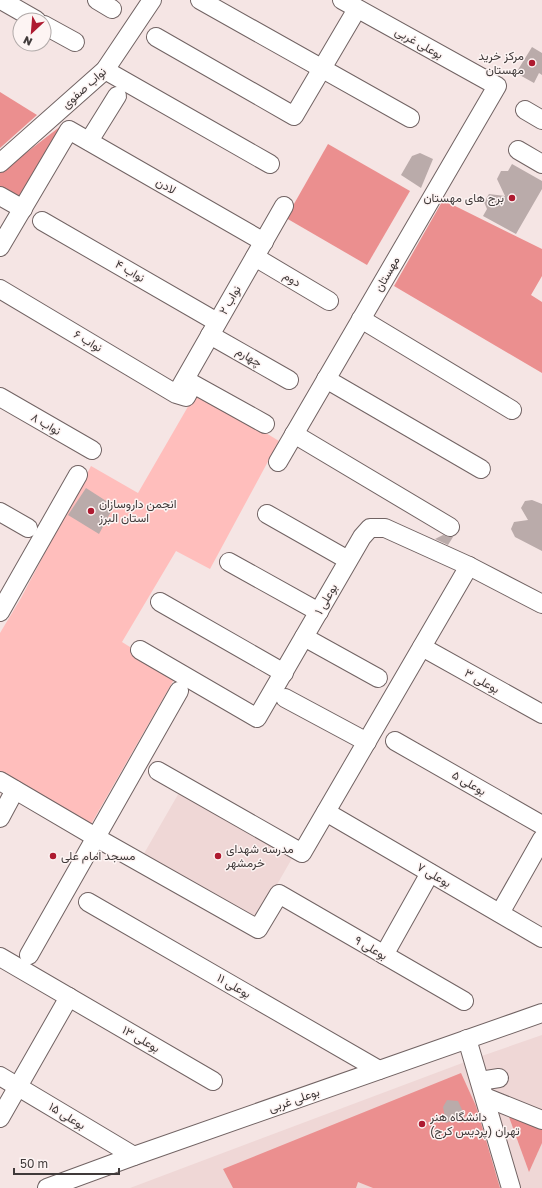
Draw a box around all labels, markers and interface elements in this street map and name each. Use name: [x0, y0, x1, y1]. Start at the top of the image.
north arrow: [12, 12, 52, 52]
street label: بوعلی غربی: [392, 23, 446, 63]
text: N: [21, 34, 34, 49]
place label: مرکز خرید مهستان: [478, 48, 524, 78]
marker: مرکز خرید مهستان: [527, 58, 537, 68]
street label: نواب صفوی: [58, 64, 110, 112]
street label: لادن: [154, 174, 179, 197]
place label: برج های مهستان: [423, 190, 504, 207]
marker: برج های مهستان: [507, 193, 517, 203]
street label: مهستان: [370, 253, 404, 295]
street label: نواب ۴: [112, 256, 148, 286]
street label: دوم: [280, 267, 304, 291]
street label: نواب ۲: [215, 282, 245, 318]
street label: نواب ۶: [71, 326, 105, 356]
street label: چهارم: [233, 343, 265, 371]
street label: نواب ۸: [28, 409, 64, 439]
place label: انجمن داروسازان استان البرز: [98, 496, 177, 526]
marker: انجمن داروسازان استان البرز: [86, 506, 96, 516]
street label: بوعلی ۱: [311, 581, 341, 617]
street label: بوعلی ۳: [462, 665, 502, 697]
street label: بوعلی ۵: [449, 767, 489, 799]
place label: مدرسه شهدای خرمشهر: [225, 841, 294, 871]
place label: مسجد امام علی: [61, 848, 135, 864]
marker: مسجد امام علی: [48, 851, 58, 861]
marker: مدرسه شهدای خرمشهر: [213, 851, 223, 861]
street label: بوعلی ۷: [414, 859, 454, 891]
street label: بوعلی ۹: [352, 932, 390, 964]
street label: بوعلی ۱۱: [214, 970, 254, 1002]
street label: بوعلی ۱۳: [119, 1022, 163, 1056]
street label: بوعلی غربی: [266, 1084, 322, 1116]
street label: بوعلی ۱۵: [46, 1099, 88, 1133]
place label: دانشگاه هنر تهران (پردیس کرج): [429, 1109, 520, 1140]
marker: دانشگاه هنر تهران (پردیس کرج): [417, 1119, 427, 1129]
scale bar: [14, 1150, 119, 1176]
text: 50 m: [20, 1156, 48, 1171]

